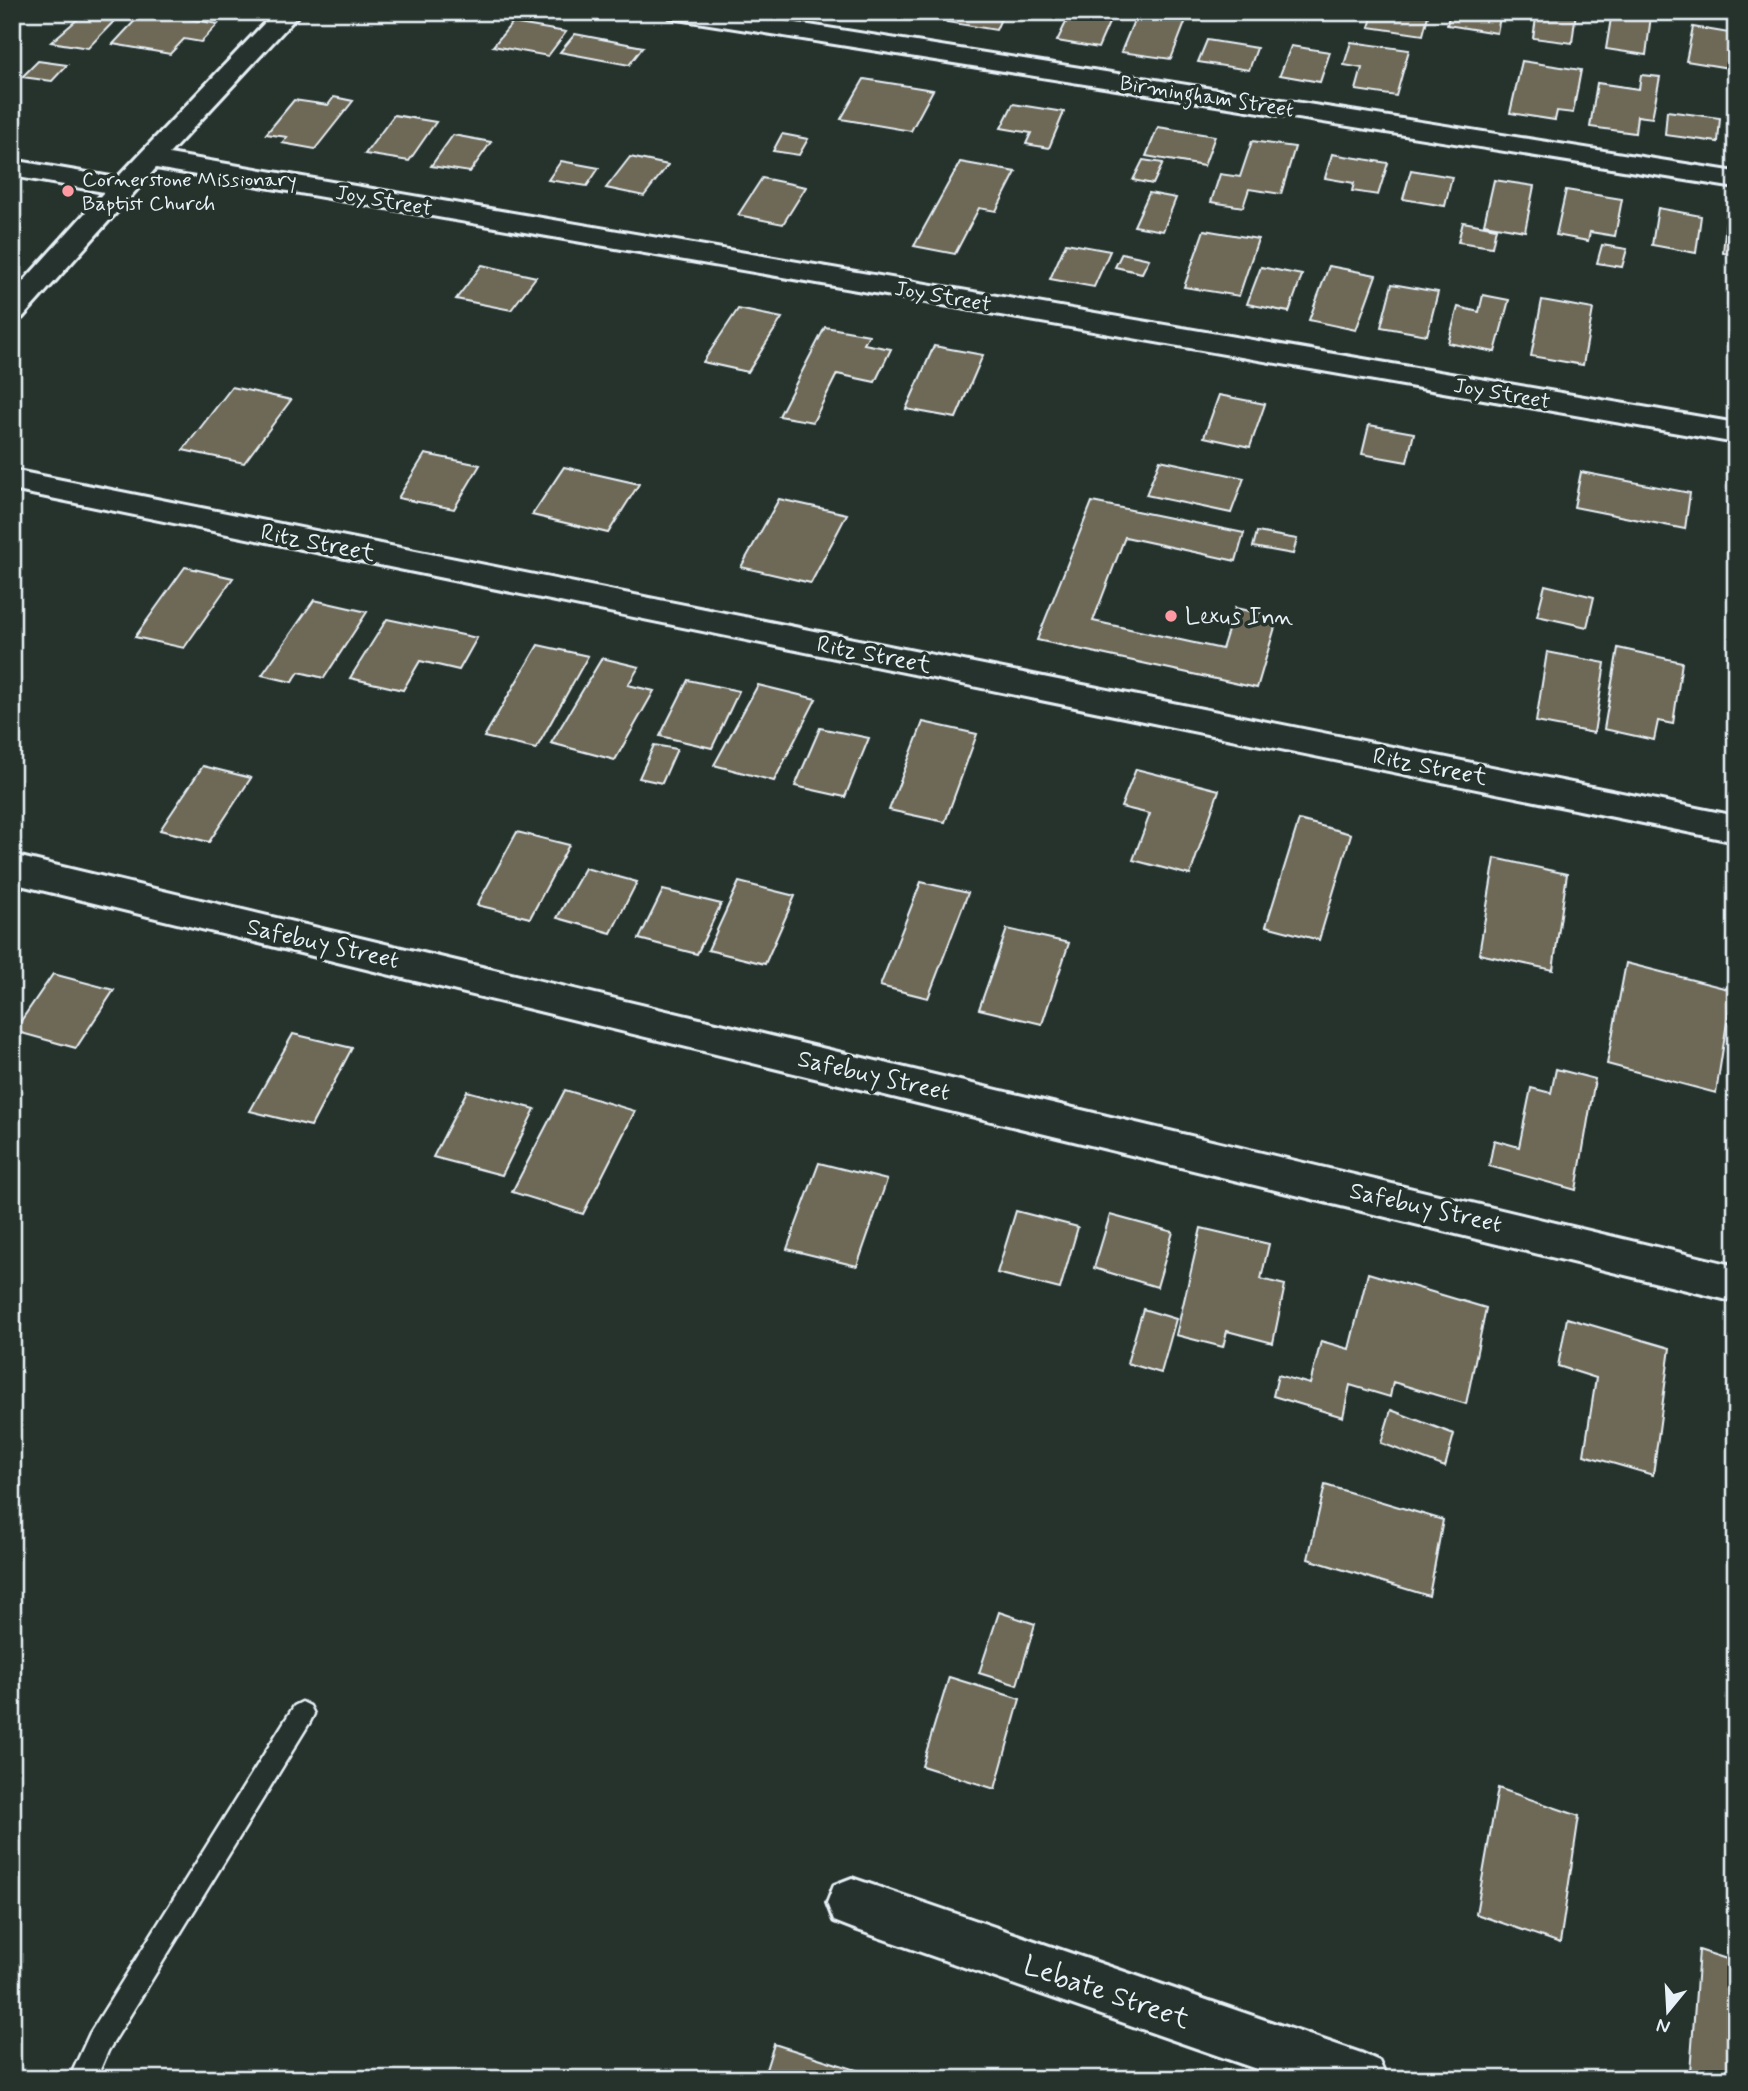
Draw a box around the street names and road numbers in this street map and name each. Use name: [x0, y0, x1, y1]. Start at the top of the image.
street label: Birmingham Street: [1118, 69, 1296, 127]
street label: Joy Street: [333, 179, 434, 223]
street label: Joy Street: [892, 275, 993, 319]
street label: Joy Street: [1451, 372, 1552, 416]
street label: Ritz Street: [258, 517, 377, 570]
street label: Ritz Street: [814, 629, 933, 682]
street label: Ritz Street: [1370, 741, 1489, 794]
street label: Safebuy Street: [243, 912, 402, 977]
street label: Safebuy Street: [794, 1044, 953, 1109]
street label: Safebuy Street: [1346, 1176, 1505, 1241]
street label: Lebate Street: [1018, 1948, 1195, 2039]

